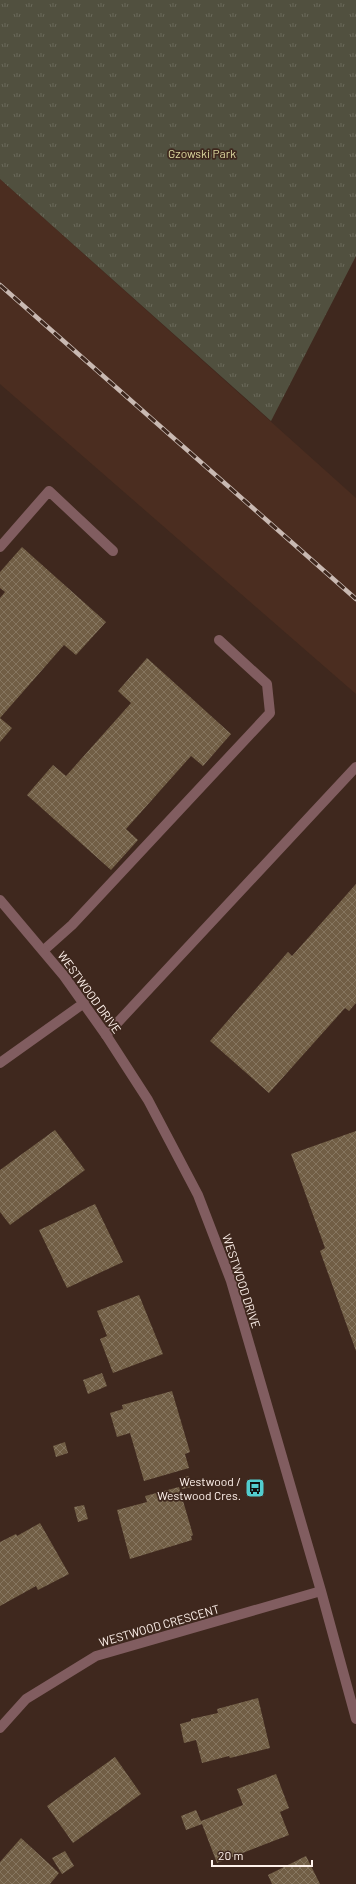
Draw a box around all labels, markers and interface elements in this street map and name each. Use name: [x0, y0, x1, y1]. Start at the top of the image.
park label: Gzowski Park: [168, 146, 236, 160]
street label: WESTWOOD DRIVE: [55, 948, 125, 1036]
street label: WESTWOOD DRIVE: [220, 1232, 264, 1330]
place label: Westwood / Westwood Cres.: [157, 1474, 241, 1502]
bus stop icon: Westwood / Westwood Cres.: [244, 1477, 266, 1499]
street label: WESTWOOD CRESCENT: [97, 1601, 221, 1649]
scale bar: [212, 1842, 312, 1868]
text: 20 m: [218, 1848, 244, 1862]

